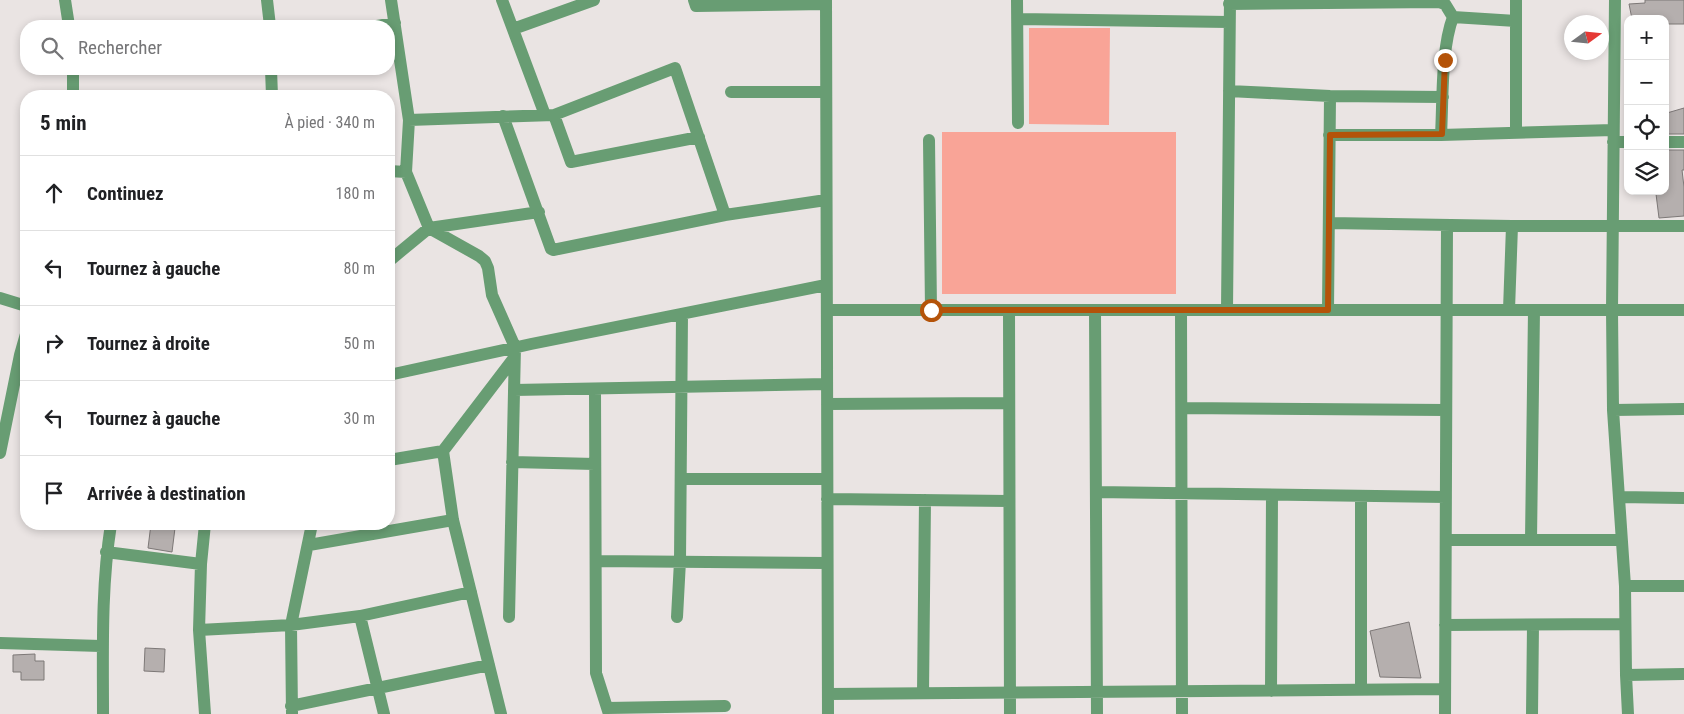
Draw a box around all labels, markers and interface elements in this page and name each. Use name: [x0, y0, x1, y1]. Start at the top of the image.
north arrow: [1564, 15, 1609, 60]
map controls: [1624, 15, 1669, 195]
button: +: [1624, 15, 1669, 60]
search box: [20, 20, 395, 75]
icon: search: [38, 34, 66, 62]
text: Rechercher: [78, 36, 162, 59]
route end: [1434, 49, 1457, 72]
button: −: [1624, 60, 1669, 105]
button: locate: [1624, 105, 1669, 150]
text: 5 min: [40, 111, 87, 135]
text: À pied · 340 m: [284, 113, 375, 132]
button: layers: [1624, 150, 1669, 195]
icon: ahead: [40, 179, 68, 207]
text: Continuez: [87, 182, 164, 205]
text: 180 m: [336, 184, 375, 203]
icon: left: [40, 254, 68, 282]
text: Tournez à gauche: [87, 257, 220, 280]
text: 80 m: [343, 259, 375, 278]
route start: [920, 299, 943, 322]
icon: right: [40, 329, 68, 357]
text: Tournez à droite: [87, 332, 210, 355]
text: 50 m: [343, 334, 375, 353]
icon: left: [40, 404, 68, 432]
text: Tournez à gauche: [87, 407, 220, 430]
text: 30 m: [343, 409, 375, 428]
icon: arrive: [40, 479, 68, 507]
text: Arrivée à destination: [87, 482, 246, 505]

